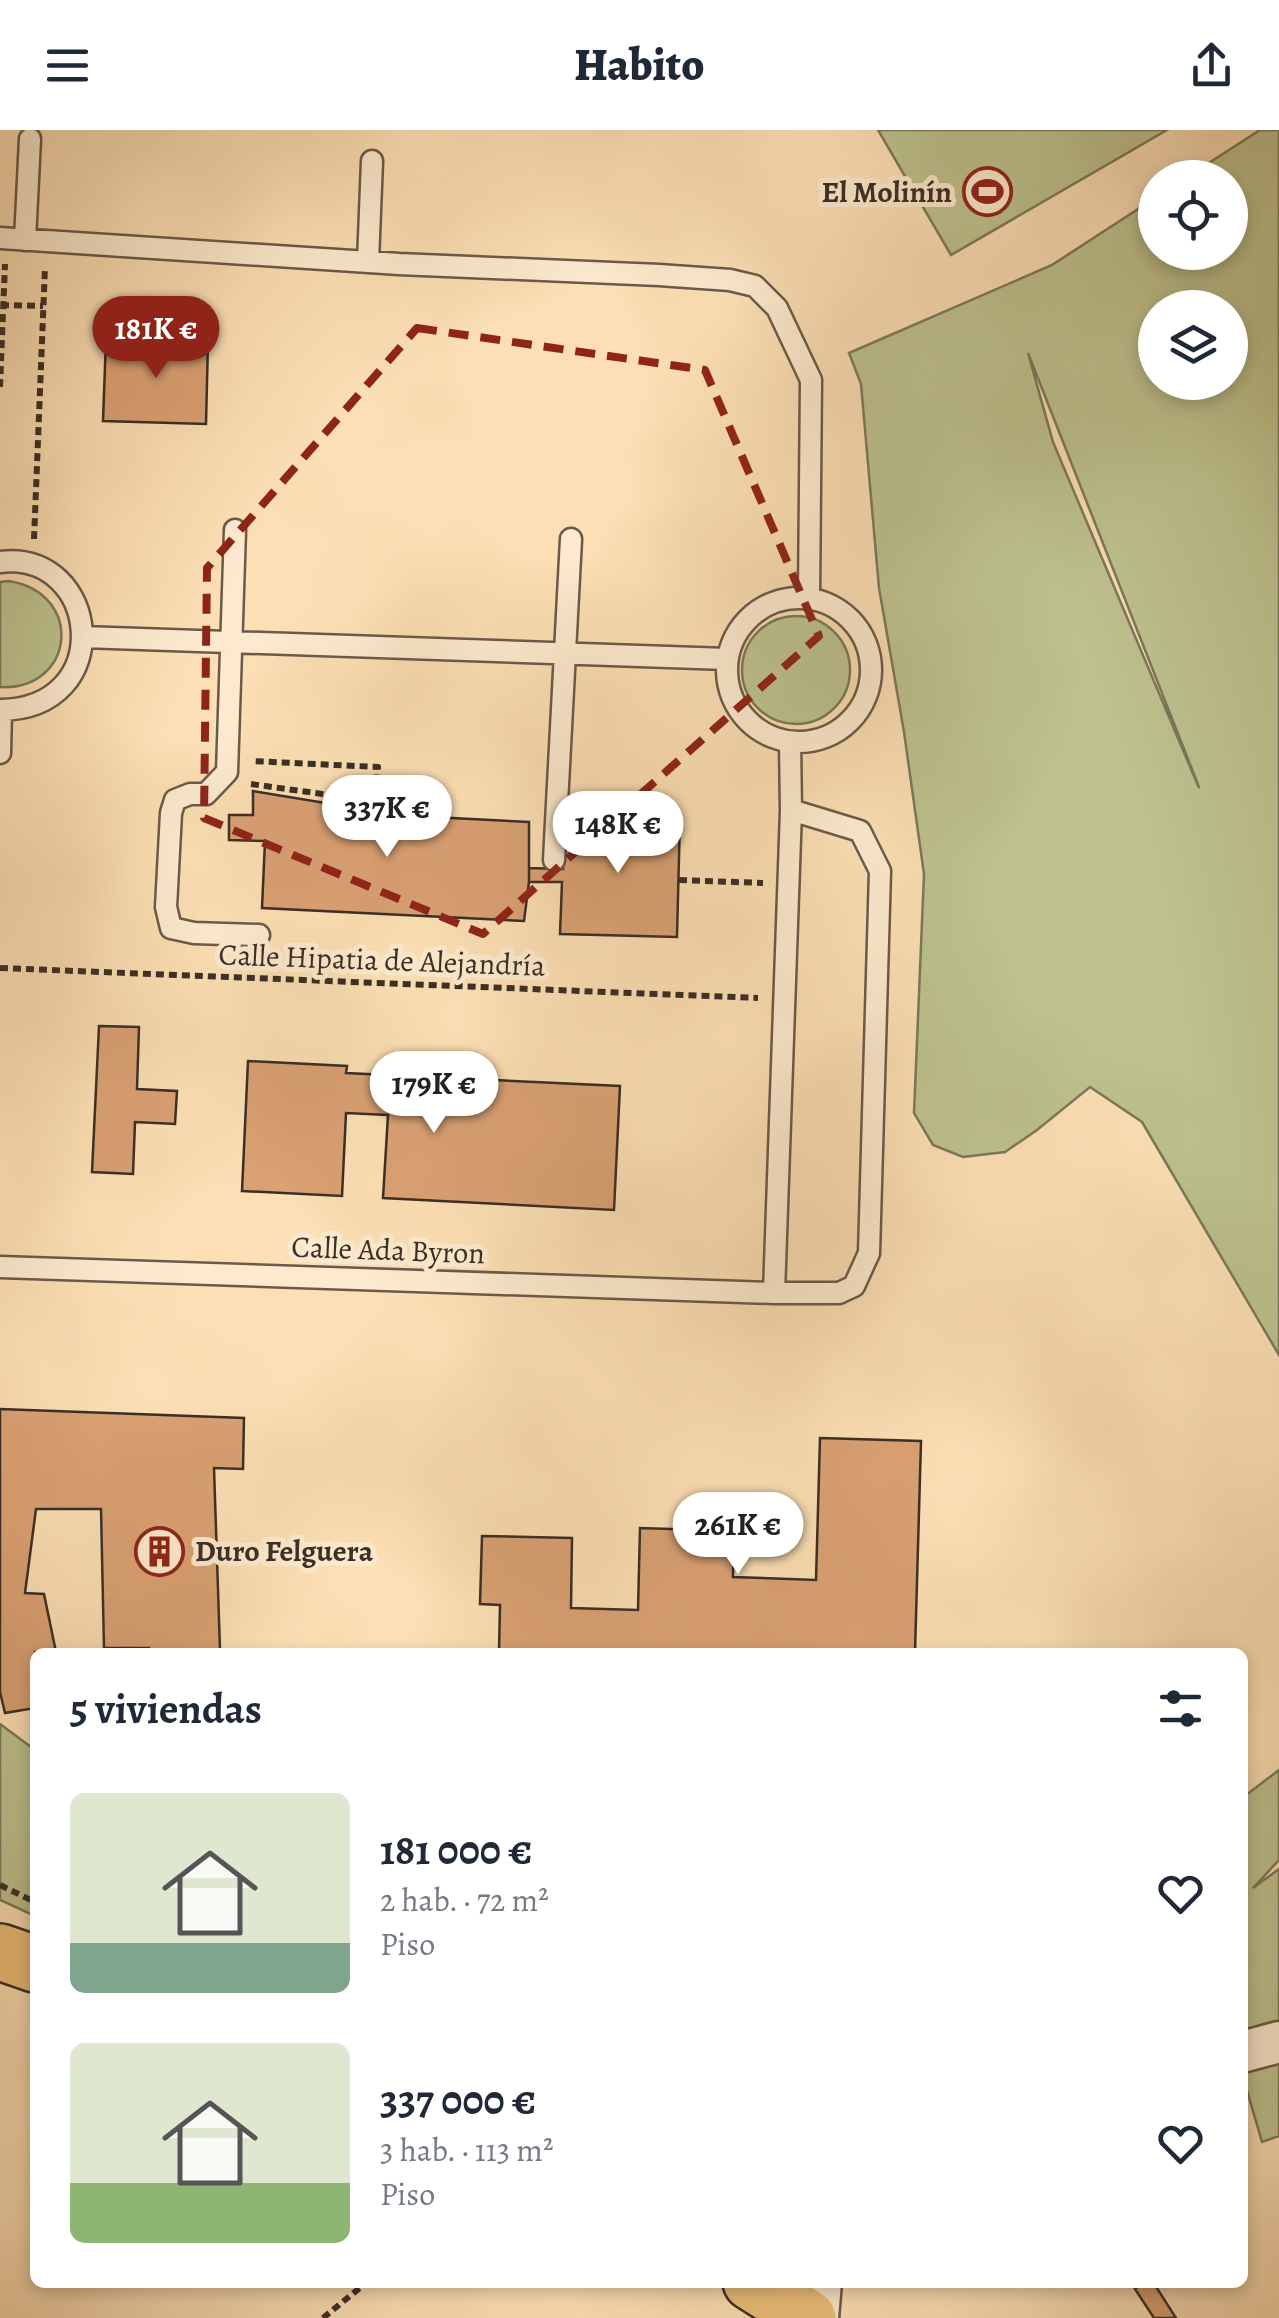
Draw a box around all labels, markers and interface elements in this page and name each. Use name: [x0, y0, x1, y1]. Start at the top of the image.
text: Habito: [574, 34, 705, 96]
icon: menu: [40, 38, 95, 93]
icon: share: [1184, 38, 1239, 93]
map controls: [1138, 160, 1248, 400]
button: locate: [1138, 160, 1248, 270]
sports icon: El Molinín: [961, 166, 1013, 218]
place label: El Molinín: [821, 172, 952, 212]
button: layers: [1138, 290, 1248, 400]
pin: 181K €: [75, 296, 237, 381]
text: 181K €: [114, 306, 198, 350]
pin: 337K €: [306, 775, 468, 860]
text: 337K €: [344, 785, 430, 829]
pin: 148K €: [537, 791, 699, 876]
text: 148K €: [575, 801, 661, 845]
street label: Calle Hipatia de Alejandría: [218, 934, 546, 986]
pin: 179K €: [353, 1051, 515, 1136]
text: 179K €: [392, 1061, 476, 1105]
street label: Calle Ada Byron: [291, 1227, 485, 1273]
pin: 261K €: [657, 1492, 819, 1577]
text: 261K €: [695, 1502, 781, 1546]
building icon: Duro Felguera: [134, 1525, 186, 1577]
place label: Duro Felguera: [195, 1531, 374, 1571]
text: 5 viviendas: [70, 1680, 262, 1737]
icon: filters: [1153, 1681, 1208, 1736]
text: 181 000 €: [380, 1821, 532, 1878]
icon: home: [150, 1833, 270, 1953]
icon: heart: [1153, 1866, 1208, 1921]
text: 2 hab. · 72 m²: [380, 1878, 549, 1922]
text: Piso: [380, 1922, 435, 1966]
text: 337 000 €: [380, 2071, 536, 2128]
icon: home: [150, 2083, 270, 2203]
icon: heart: [1153, 2116, 1208, 2171]
text: 3 hab. · 113 m²: [380, 2128, 553, 2172]
text: Piso: [380, 2172, 435, 2216]

